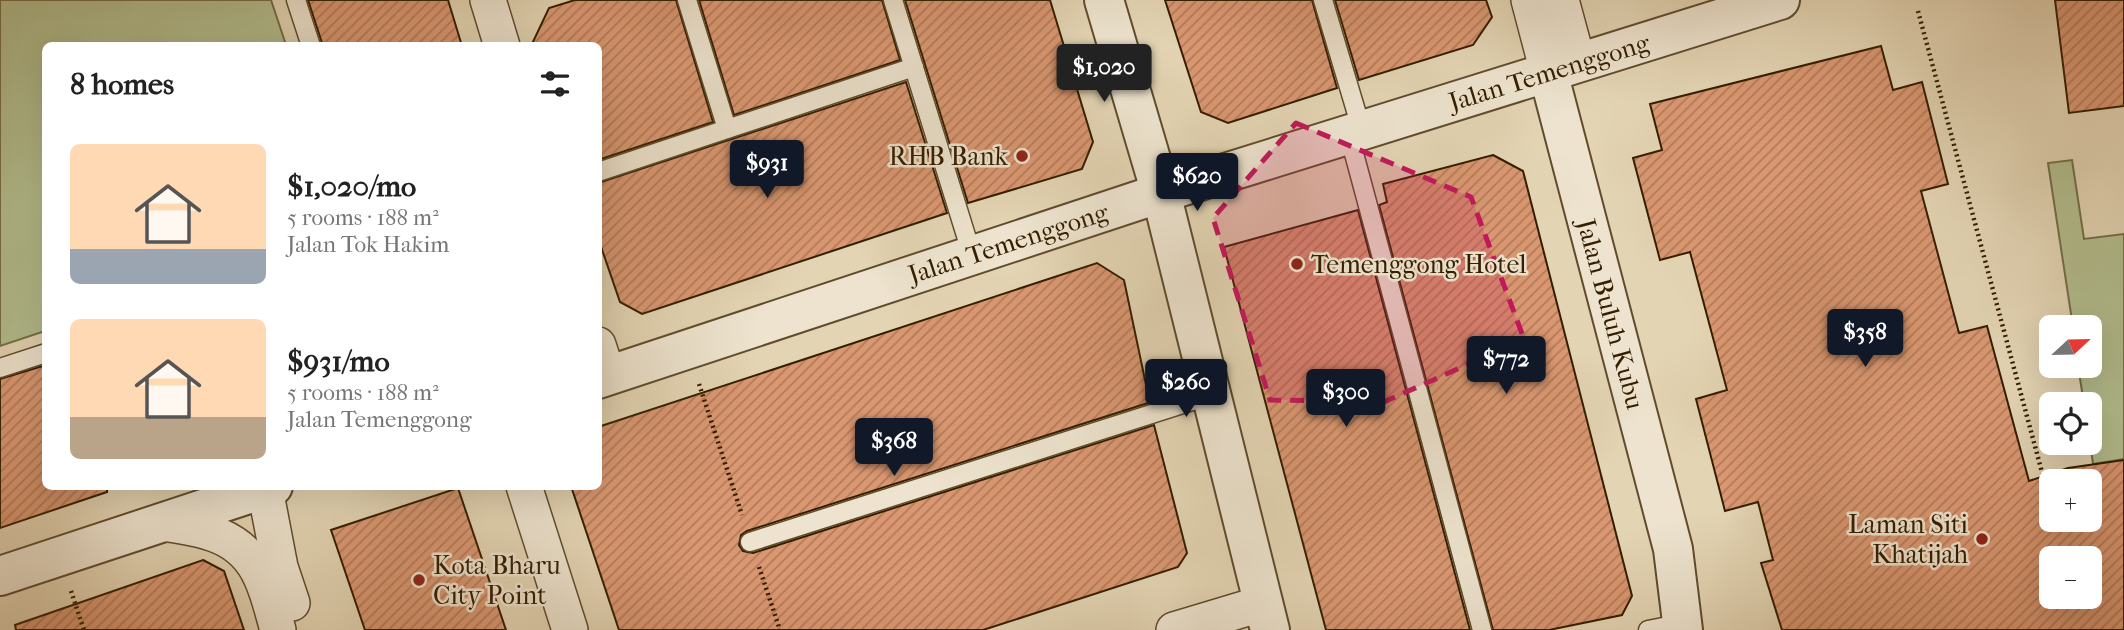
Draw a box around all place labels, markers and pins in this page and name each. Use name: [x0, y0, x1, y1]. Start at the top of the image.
pin: $1,020: [1047, 44, 1161, 104]
pin: $931: [726, 140, 808, 200]
place label: RHB Bank: [889, 141, 1009, 172]
marker: RHB Bank: [1014, 148, 1030, 164]
pin: $620: [1156, 154, 1238, 213]
place label: Temenggong Hotel: [1311, 249, 1526, 280]
marker: Temenggong Hotel: [1289, 256, 1305, 272]
pin: $358: [1824, 310, 1906, 369]
pin: $772: [1465, 336, 1547, 396]
pin: $260: [1145, 360, 1227, 419]
pin: $300: [1305, 370, 1387, 429]
pin: $368: [853, 419, 935, 478]
place label: Laman Siti Khatijah: [1848, 509, 1968, 570]
marker: Laman Siti Khatijah: [1974, 531, 1990, 547]
place label: Kota Bharu City Point: [433, 550, 561, 611]
marker: Kota Bharu City Point: [411, 572, 427, 588]

